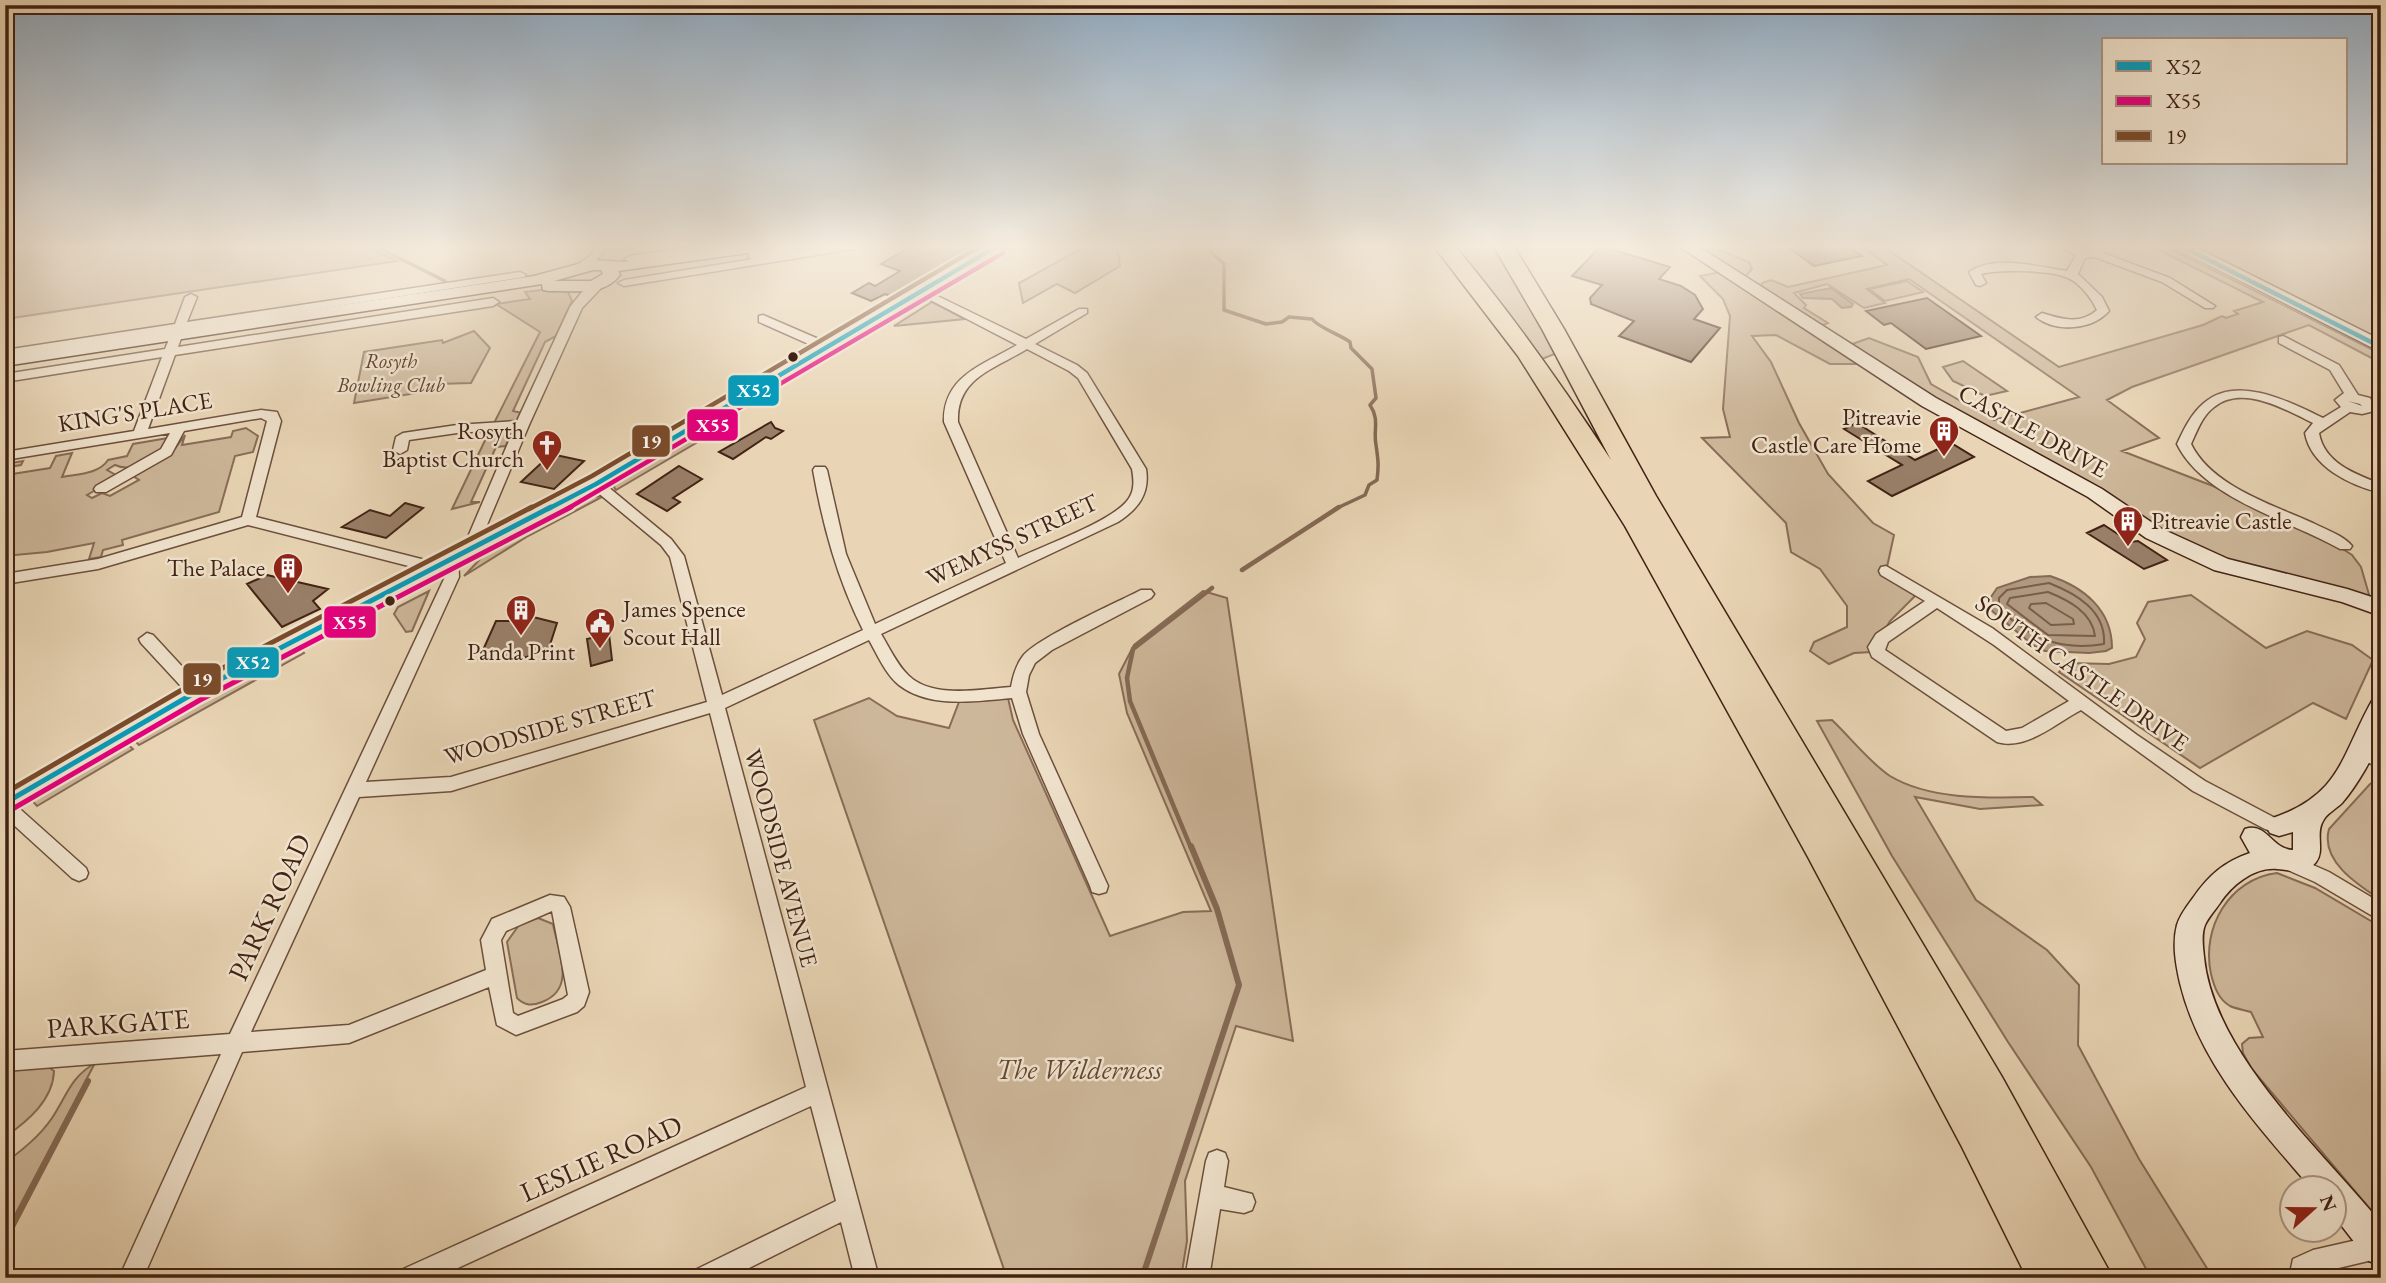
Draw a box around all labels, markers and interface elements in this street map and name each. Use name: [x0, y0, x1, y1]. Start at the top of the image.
legend: [2102, 38, 2348, 164]
text: X52: [2165, 53, 2201, 80]
text: X55: [2165, 87, 2201, 114]
text: 19: [2166, 123, 2186, 150]
park label: Rosyth Bowling Club: [336, 347, 445, 398]
unlabelled marker: [786, 350, 800, 364]
line badge: X52: [727, 374, 780, 407]
street label: CASTLE DRIVE: [1953, 377, 2113, 484]
text: X52: [736, 378, 771, 403]
street label: KING'S PLACE: [56, 384, 214, 439]
place label: Pitreavie Castle Care Home: [1751, 401, 1921, 460]
line badge: X55: [686, 408, 739, 442]
text: X55: [695, 413, 730, 438]
building icon: Pitreavie Castle Care Home: [1927, 414, 1961, 458]
place label: Rosyth Baptist Church: [382, 415, 524, 474]
line badge: 19: [631, 424, 671, 458]
church icon: Rosyth Baptist Church: [530, 428, 564, 472]
text: 19: [641, 429, 661, 454]
street label: WEMYSS STREET: [921, 486, 1103, 593]
building icon: Pitreavie Castle: [2111, 504, 2145, 548]
place label: Pitreavie Castle: [2151, 505, 2292, 536]
building icon: The Palace: [271, 551, 305, 595]
place label: The Palace: [167, 552, 265, 583]
street label: SOUTH CASTLE DRIVE: [1969, 587, 2195, 758]
building icon: Panda Print: [504, 593, 538, 637]
place label: James Spence Scout Hall: [621, 593, 746, 652]
unlabelled marker: [383, 594, 397, 608]
line badge: X55: [323, 605, 377, 639]
public building icon: James Spence Scout Hall: [583, 606, 617, 650]
text: X55: [332, 610, 367, 635]
place label: Panda Print: [467, 636, 576, 667]
line badge: X52: [226, 646, 280, 679]
text: X52: [235, 650, 270, 675]
line badge: 19: [182, 662, 222, 696]
text: 19: [192, 667, 212, 692]
street label: WOODSIDE STREET: [440, 681, 660, 772]
street label: WOODSIDE AVENUE: [737, 745, 826, 970]
street label: PARK ROAD: [219, 828, 319, 986]
street label: PARKGATE: [45, 1000, 191, 1046]
park label: The Wilderness: [996, 1051, 1162, 1087]
street label: LESLIE ROAD: [514, 1106, 688, 1210]
north arrow: [2278, 1174, 2348, 1244]
text: N: [2314, 1191, 2343, 1215]

